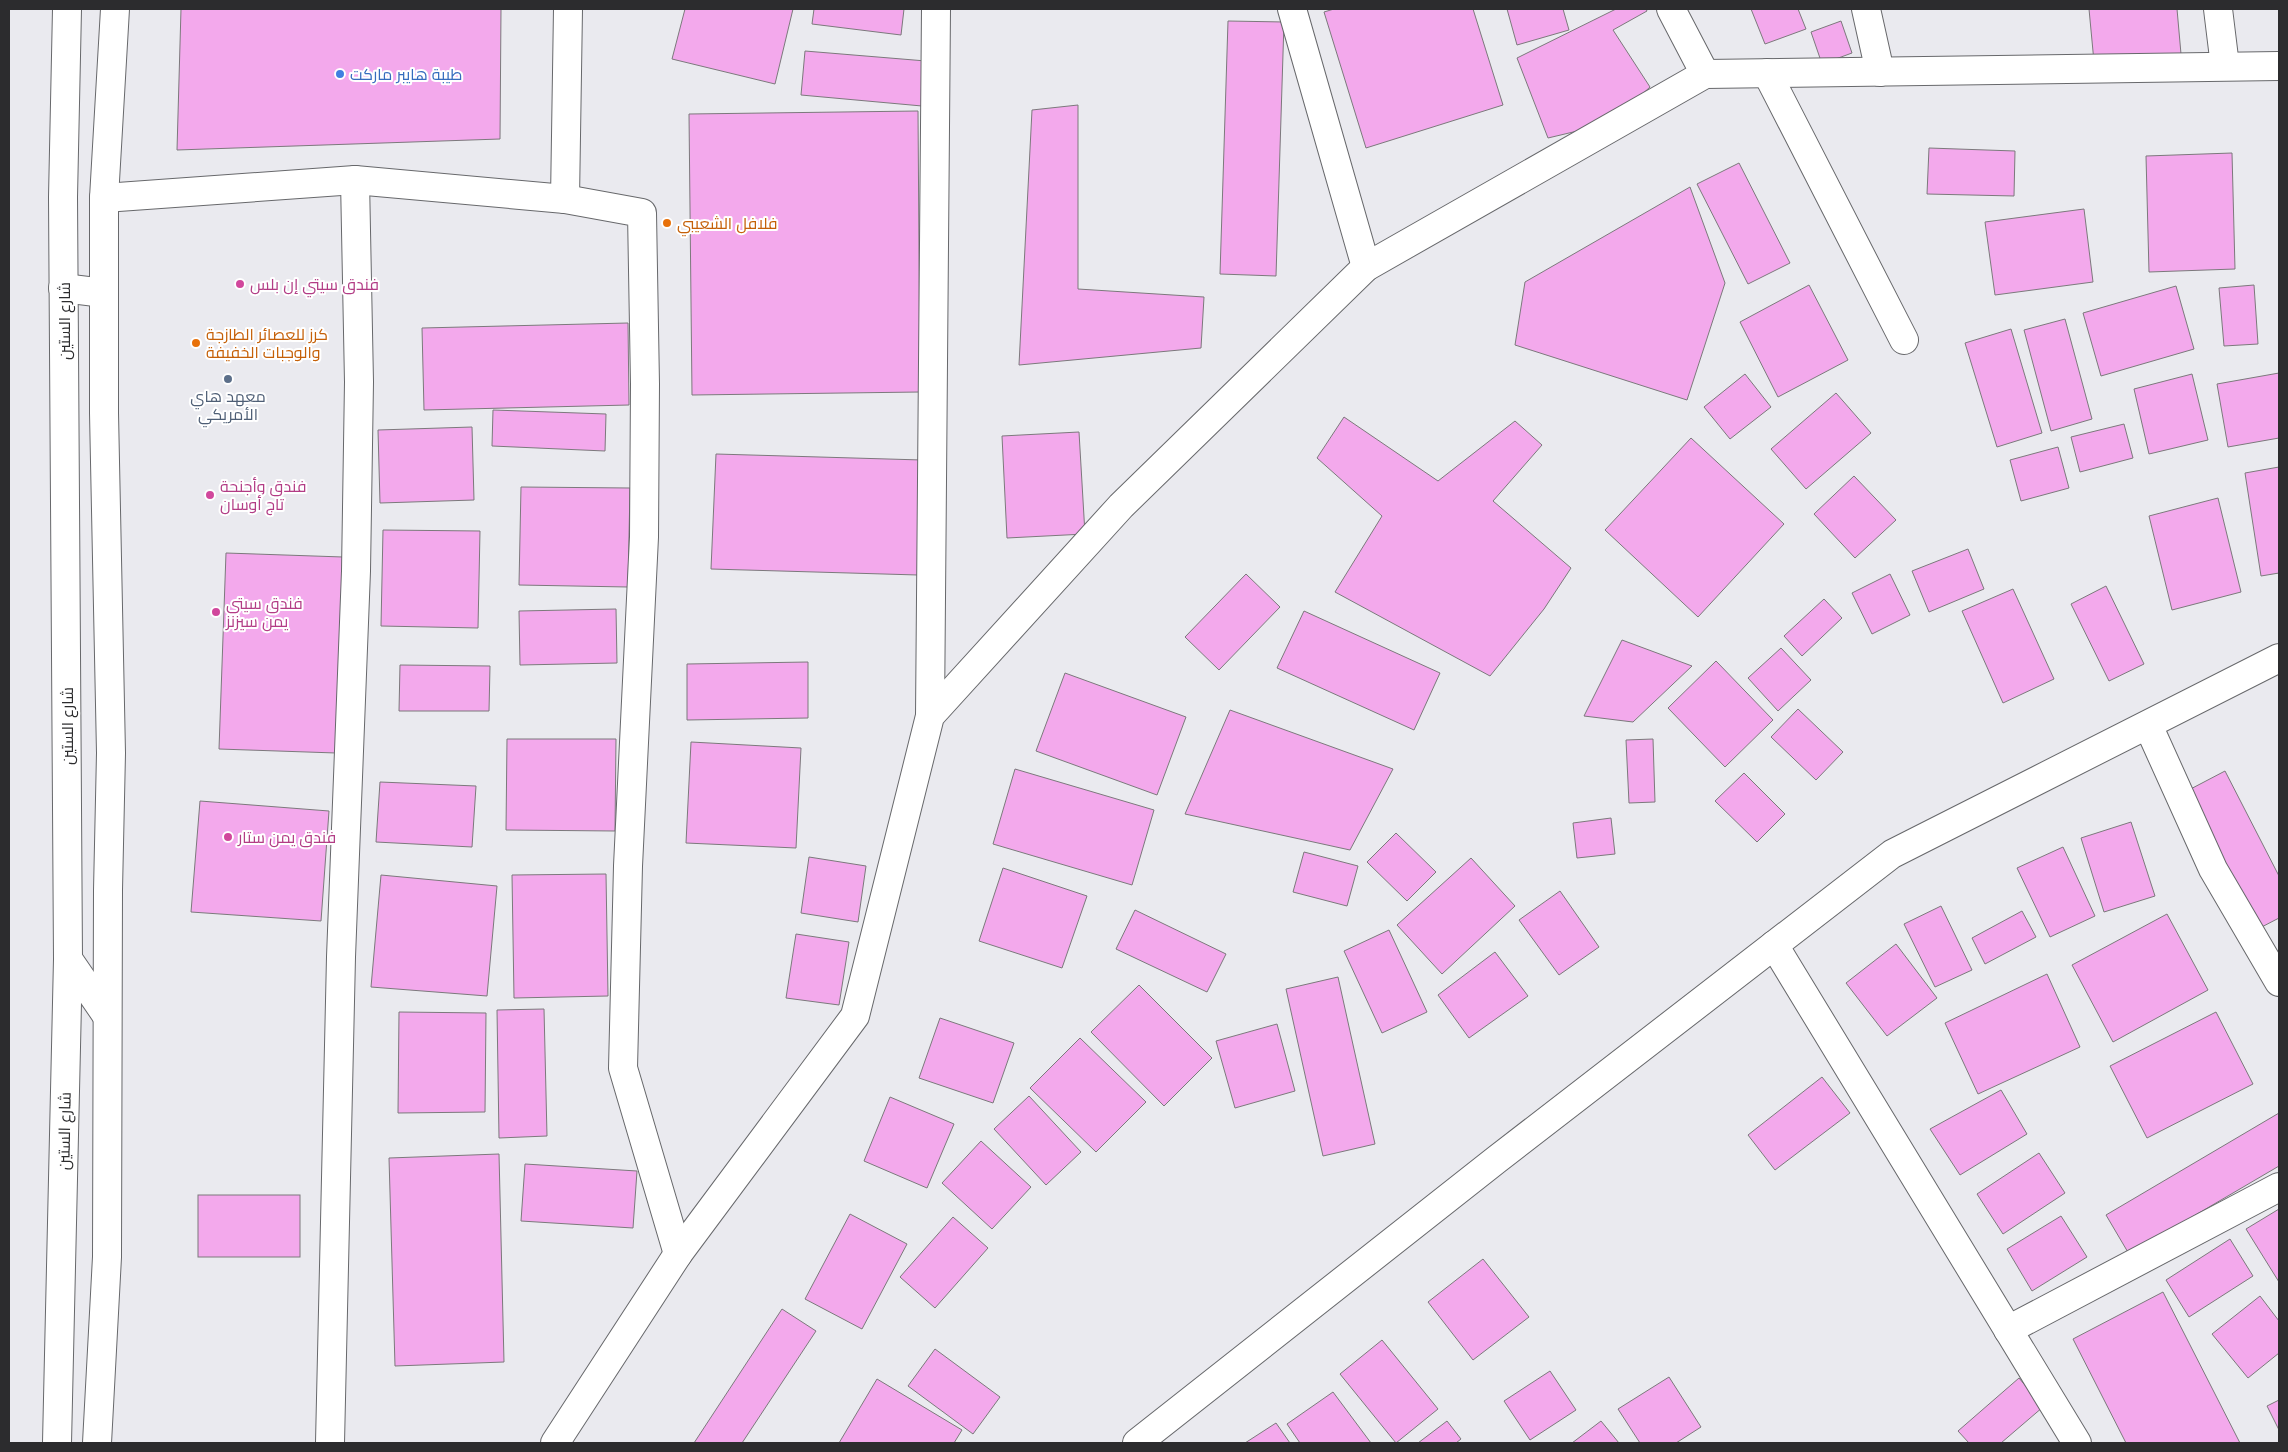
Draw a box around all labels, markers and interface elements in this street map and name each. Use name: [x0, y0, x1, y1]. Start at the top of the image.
place label: طيبة هايبر ماركت: [350, 64, 462, 85]
marker: طيبة هايبر ماركت: [334, 68, 346, 80]
place label: فلافل الشعيبي: [677, 213, 778, 237]
marker: فلافل الشعيبي: [661, 217, 673, 229]
place label: فندق سيتي إن بلس: [250, 274, 379, 298]
marker: فندق سيتي إن بلس: [234, 278, 246, 290]
street label: شارع الستين: [54, 282, 76, 360]
place label: كرز للعصائر الطازجة والوجبات الخفيفة: [206, 324, 328, 363]
marker: كرز للعصائر الطازجة والوجبات الخفيفة: [190, 337, 202, 349]
marker: معهد هاي الأمريكي: [222, 373, 234, 385]
place label: معهد هاي الأمريكي: [190, 386, 266, 428]
place label: فندق وأجنحة تاج أوسان: [220, 476, 306, 516]
marker: فندق وأجنحة تاج أوسان: [204, 489, 216, 501]
place label: فندق سيتي يمن سيزنز: [225, 593, 303, 632]
marker: فندق سيتي يمن سيزنز: [210, 606, 222, 618]
street label: شارع الستين: [57, 687, 79, 765]
place label: فندق يمن ستار: [237, 827, 336, 848]
marker: فندق يمن ستار: [222, 831, 234, 843]
street label: شارع الستين: [53, 1092, 77, 1170]

